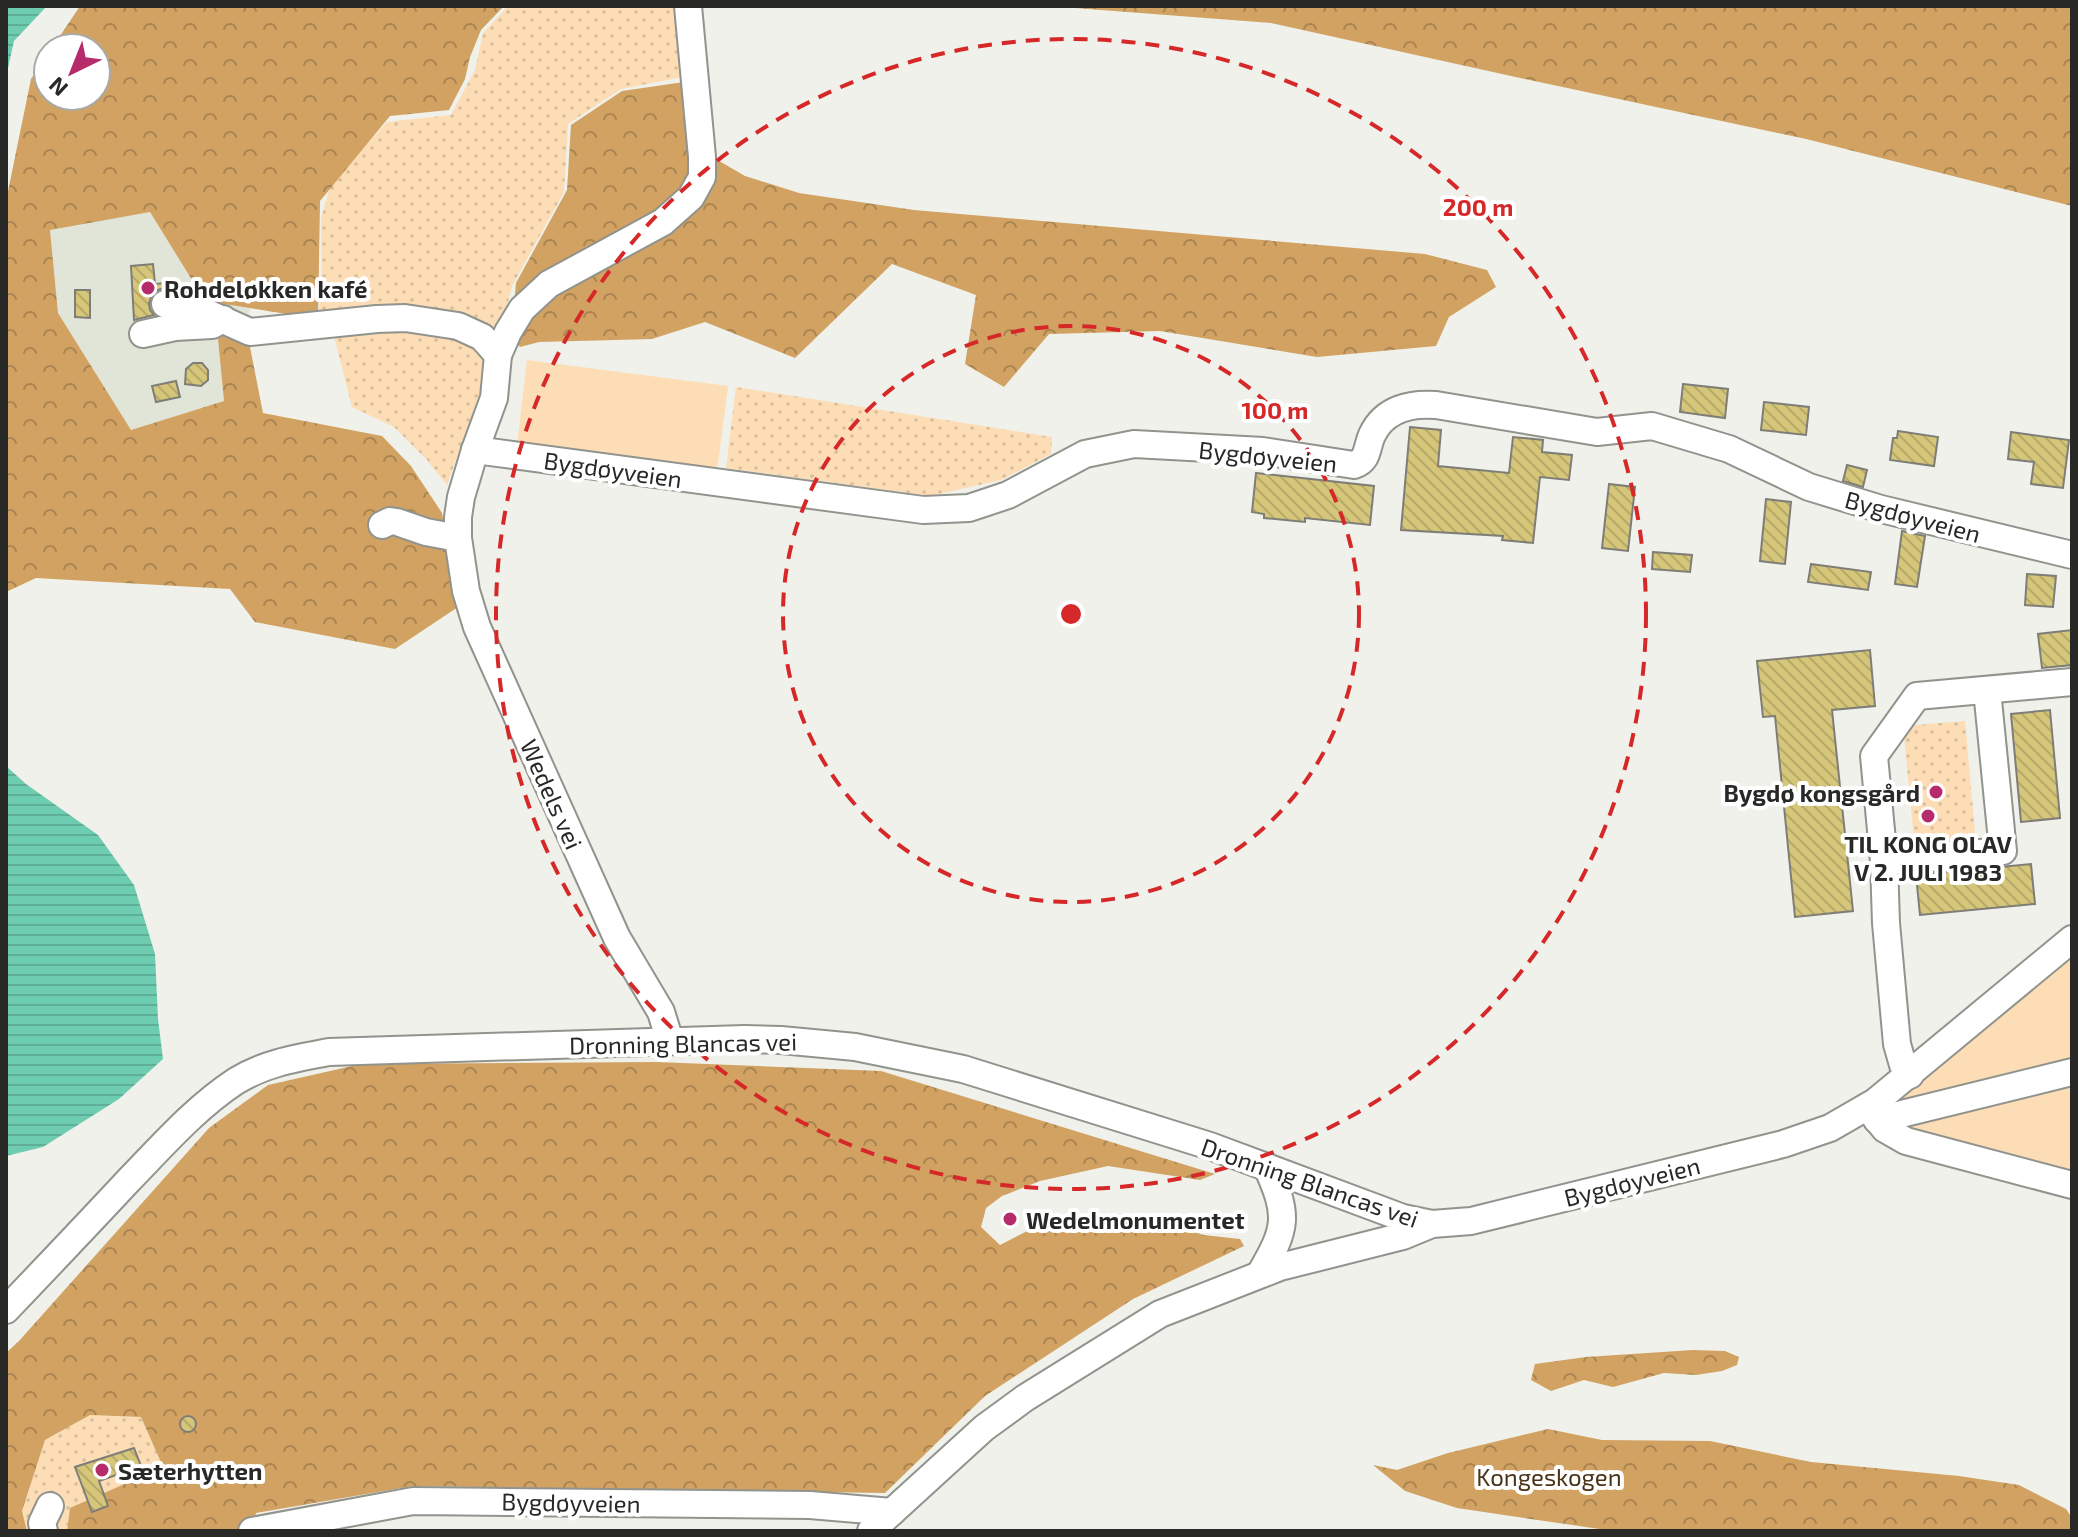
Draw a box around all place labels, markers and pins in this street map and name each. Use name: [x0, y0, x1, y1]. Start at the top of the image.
place label: Rohdeløkken kafé: [164, 274, 368, 303]
marker: Rohdeløkken kafé: [139, 279, 157, 297]
centre of rings: [1057, 600, 1085, 628]
place label: Bygdø kongsgård: [1723, 778, 1920, 807]
marker: Bygdø kongsgård: [1927, 783, 1945, 801]
marker: TIL KONG OLAV V 2. JULI 1983: [1919, 807, 1937, 825]
place label: TIL KONG OLAV V 2. JULI 1983: [1844, 829, 2012, 886]
place label: Wedelmonumentet: [1026, 1205, 1245, 1234]
marker: Wedelmonumentet: [1001, 1210, 1019, 1228]
place label: Sæterhytten: [118, 1456, 262, 1485]
marker: Sæterhytten: [93, 1461, 111, 1479]

